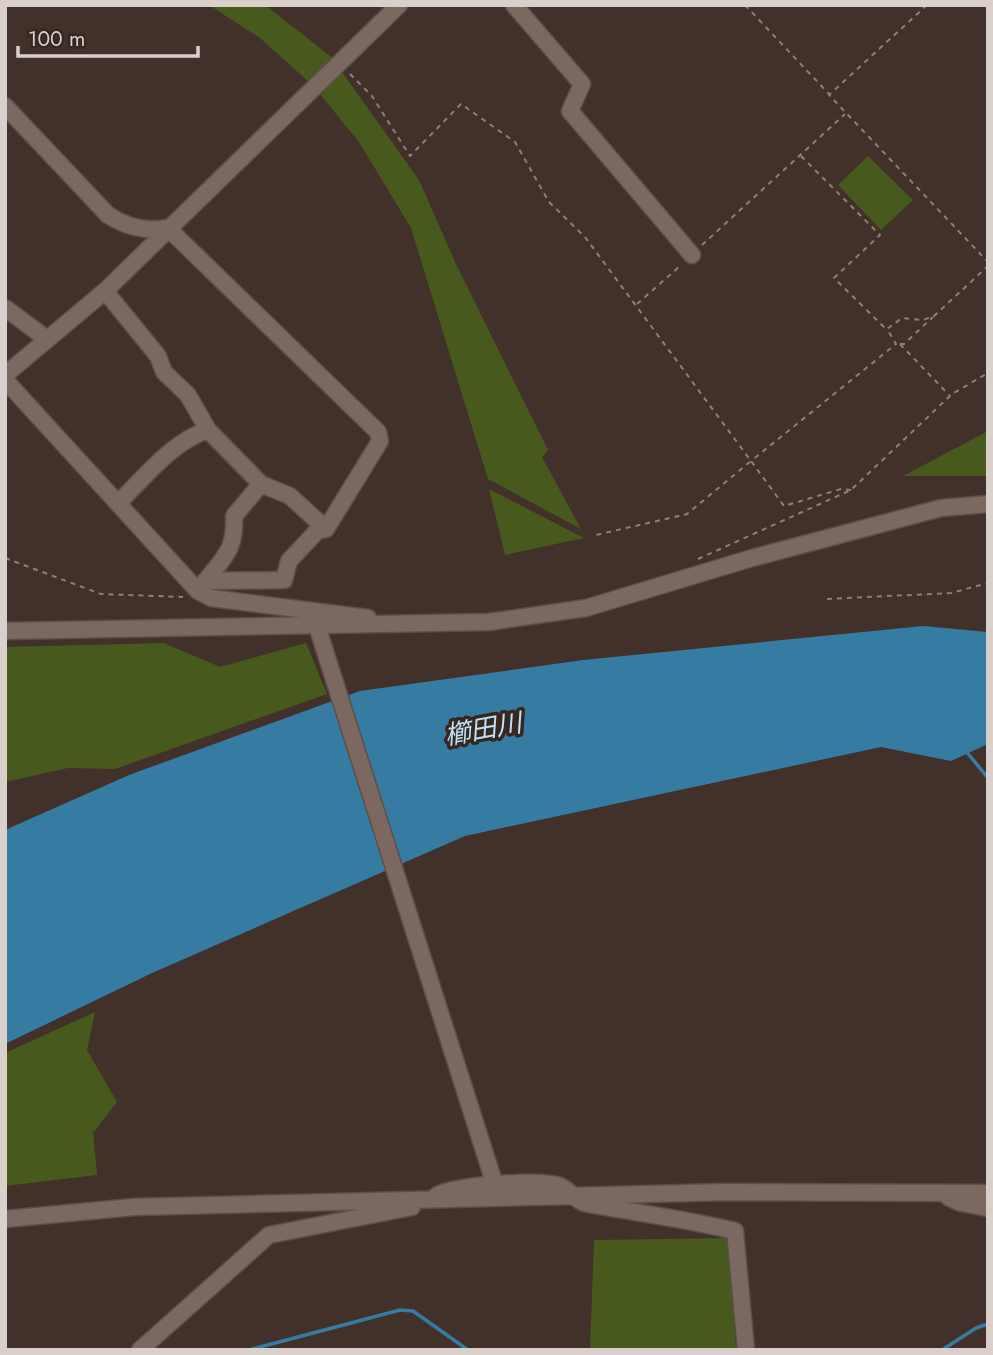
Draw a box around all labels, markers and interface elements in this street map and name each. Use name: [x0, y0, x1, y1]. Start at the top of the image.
scale bar: [18, 14, 198, 58]
text: 100 m: [28, 24, 85, 54]
water label: 櫛田川: [441, 703, 528, 754]

